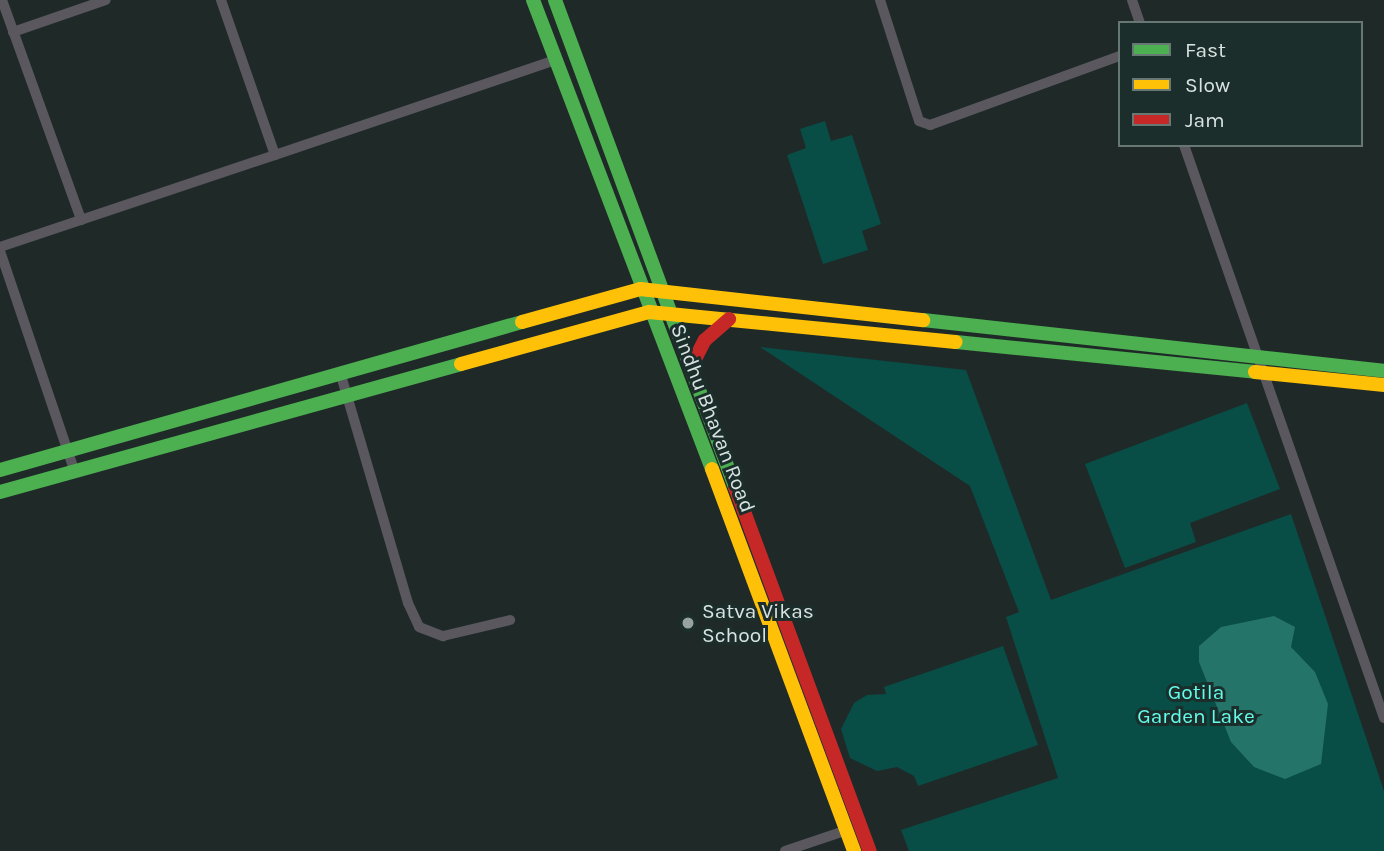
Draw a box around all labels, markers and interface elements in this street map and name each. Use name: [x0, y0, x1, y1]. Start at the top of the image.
legend: [1118, 21, 1363, 147]
text: Fast: [1185, 38, 1226, 62]
text: Slow: [1185, 73, 1230, 97]
text: Jam: [1185, 108, 1225, 132]
street label: Sindhu Bhavan Road: [665, 320, 761, 516]
place label: Satva Vikas School: [702, 598, 814, 648]
marker: Satva Vikas School: [680, 615, 696, 631]
park label: Gotila Garden Lake: [1137, 679, 1255, 729]

